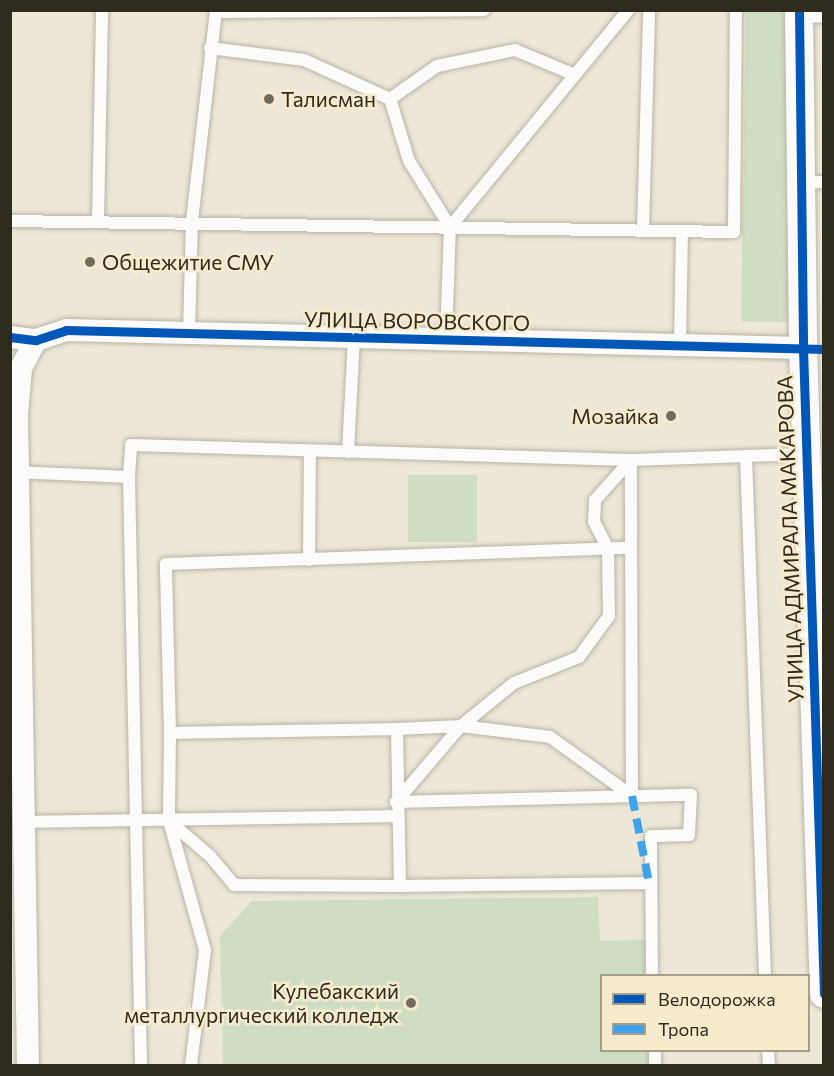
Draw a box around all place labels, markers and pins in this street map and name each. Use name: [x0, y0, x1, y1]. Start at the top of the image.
place label: Талисман: [281, 86, 376, 112]
marker: Талисман: [262, 92, 276, 106]
place label: Общежитие СМУ: [102, 249, 274, 275]
marker: Общежитие СМУ: [83, 255, 97, 269]
place label: Мозайка: [571, 403, 659, 429]
marker: Мозайка: [664, 409, 678, 423]
place label: Кулебакский металлургический колледж: [124, 978, 399, 1028]
marker: Кулебакский металлургический колледж: [404, 996, 418, 1010]

